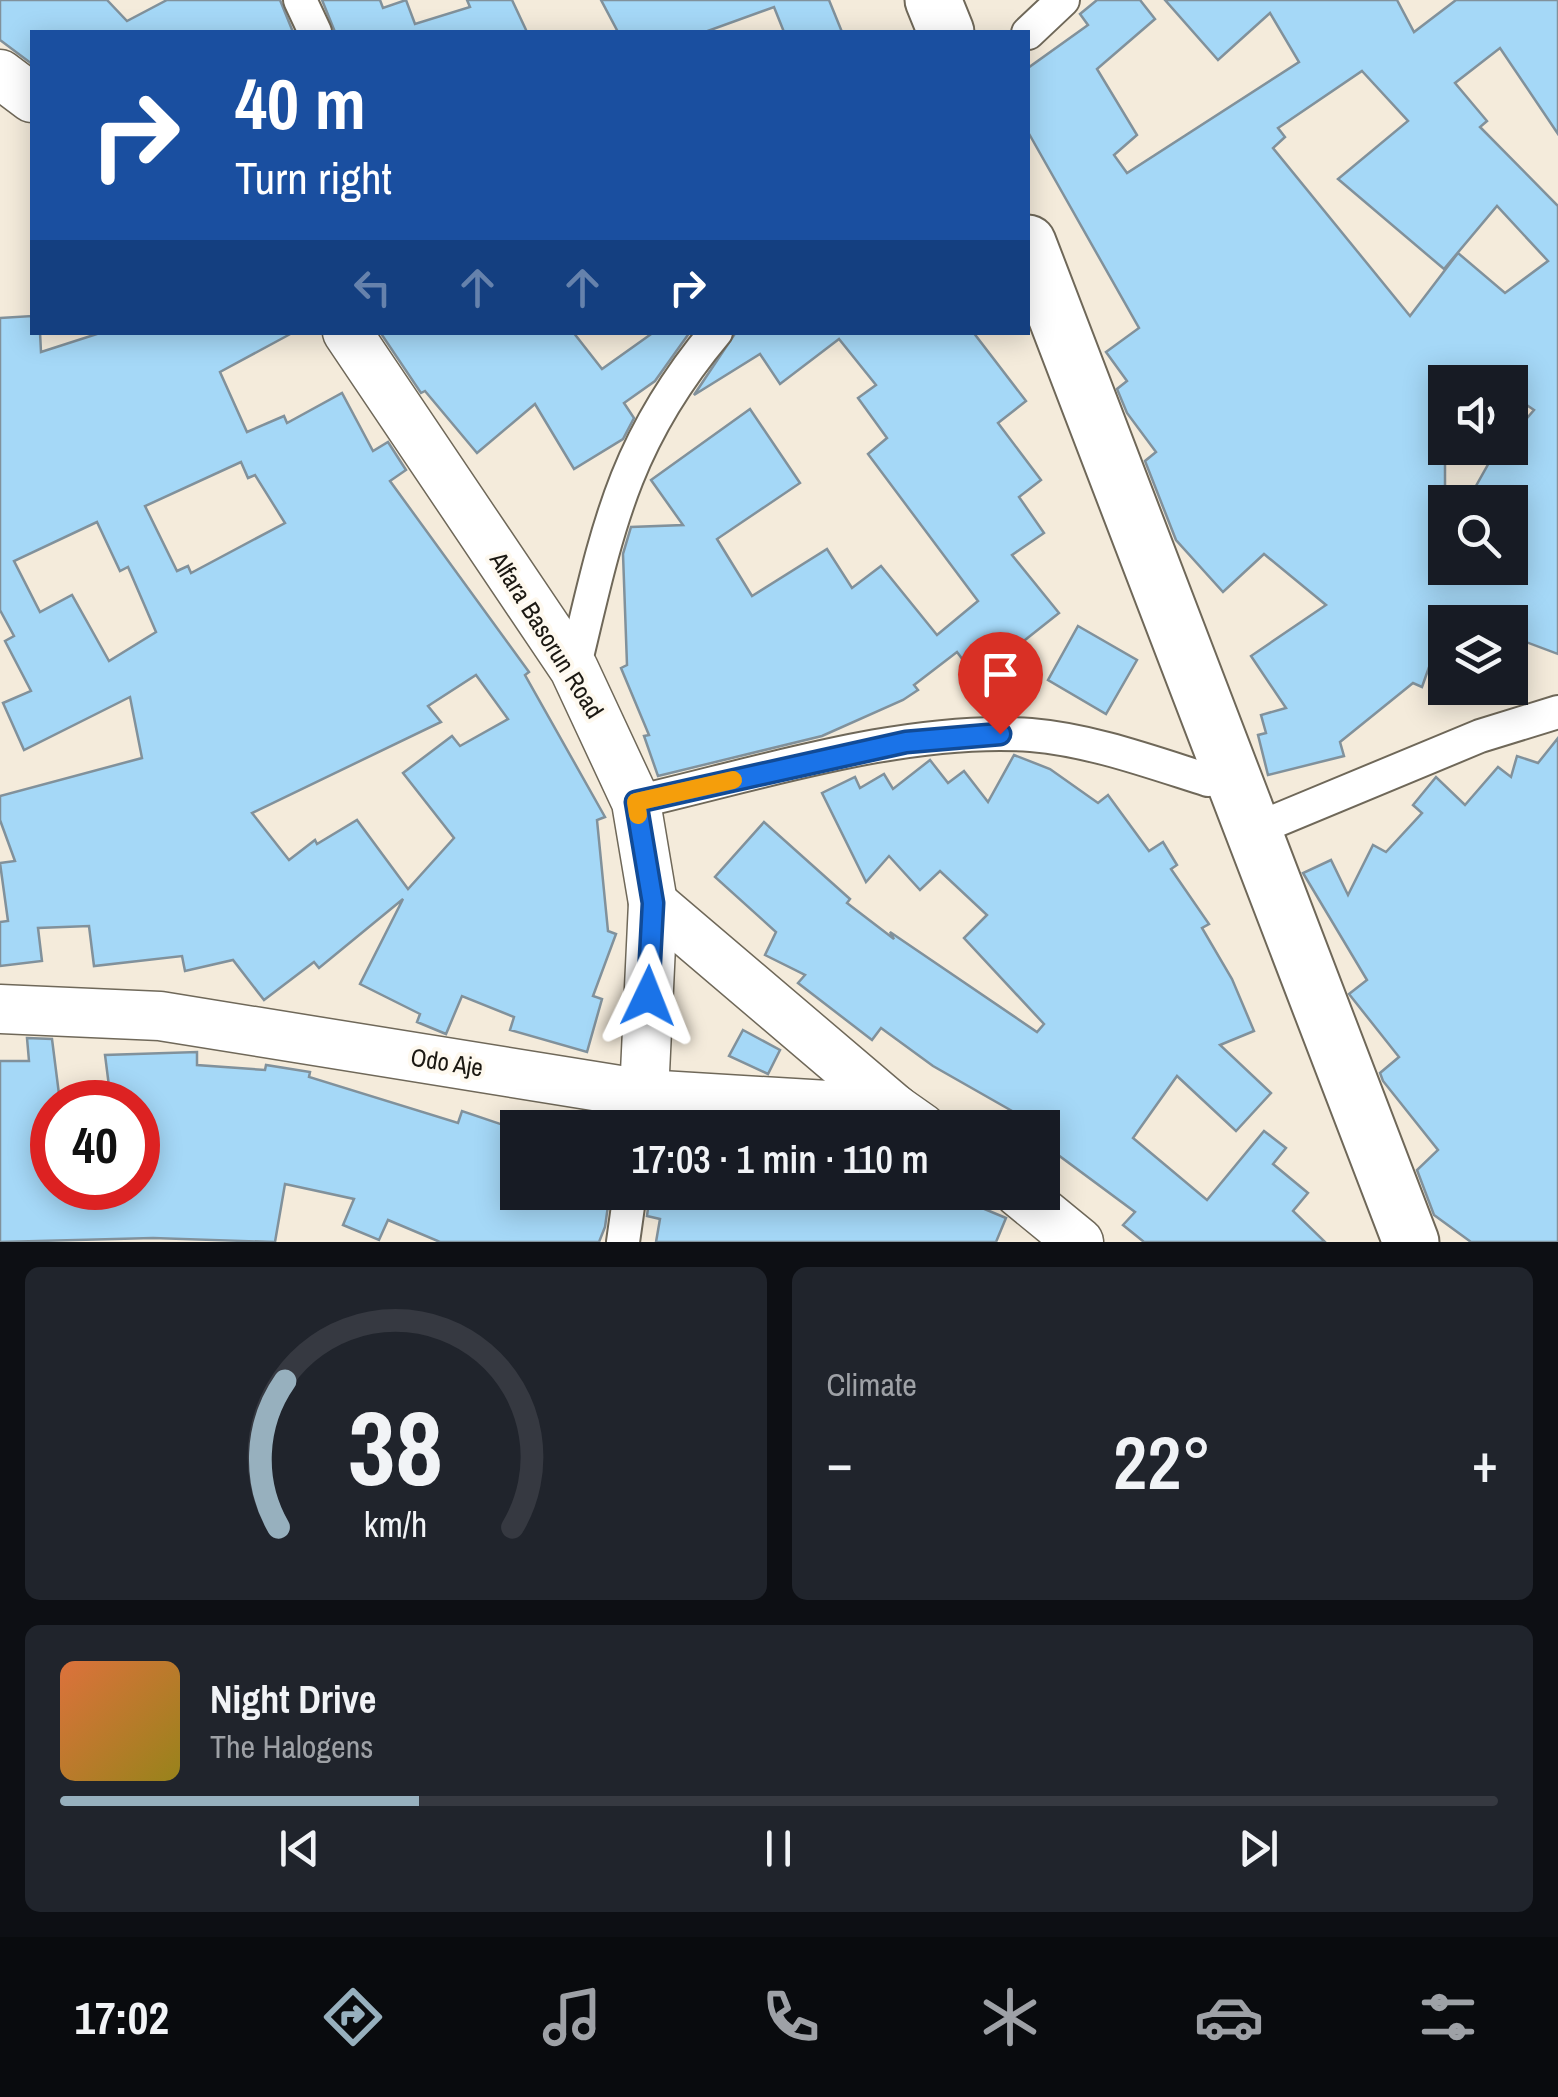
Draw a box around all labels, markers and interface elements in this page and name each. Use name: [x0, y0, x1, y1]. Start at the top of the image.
text: 40 m: [235, 57, 366, 151]
icon: right: [70, 70, 200, 200]
text: Turn right: [235, 147, 392, 208]
icon: left: [345, 260, 400, 315]
icon: ahead: [450, 260, 505, 315]
icon: ahead: [555, 260, 610, 315]
icon: right: [660, 260, 715, 315]
map controls: [1428, 365, 1528, 705]
button: sound: [1428, 365, 1528, 465]
button: search: [1428, 485, 1528, 585]
street label: Alfara Basorun Road: [482, 544, 612, 725]
button: layers: [1428, 605, 1528, 705]
pin: [958, 632, 1043, 735]
icon: arrive: [973, 647, 1028, 702]
position arrow: [596, 944, 700, 1048]
street label: Odo Aje: [408, 1040, 486, 1084]
speed limit sign: 40: [30, 1080, 160, 1210]
text: 17:03 · 1 min · 110 m: [631, 1134, 929, 1185]
text: Climate: [827, 1363, 917, 1406]
text: 38: [348, 1377, 443, 1517]
text: 22°: [1113, 1411, 1211, 1512]
text: −: [827, 1425, 853, 1499]
text: +: [1472, 1425, 1498, 1499]
text: km/h: [364, 1500, 428, 1548]
text: Night Drive: [210, 1674, 376, 1725]
text: The Halogens: [210, 1725, 373, 1768]
icon: previous: [272, 1821, 327, 1876]
icon: pause: [751, 1821, 806, 1876]
icon: next: [1231, 1821, 1286, 1876]
icon: directions: [318, 1982, 388, 2052]
icon: music: [537, 1982, 607, 2052]
icon: phone: [756, 1982, 826, 2052]
icon: climate: [975, 1982, 1045, 2052]
icon: car: [1194, 1982, 1264, 2052]
icon: filters: [1413, 1982, 1483, 2052]
text: 17:02: [75, 1987, 169, 2048]

